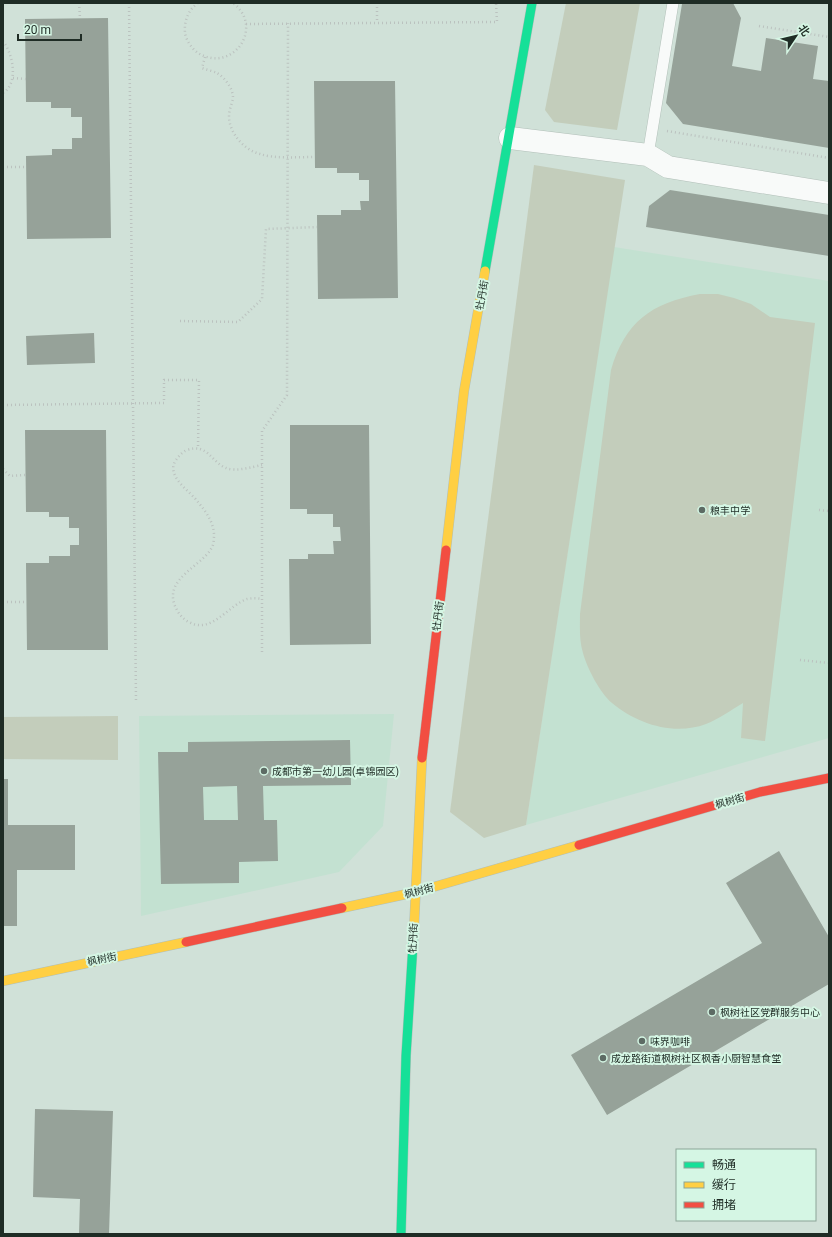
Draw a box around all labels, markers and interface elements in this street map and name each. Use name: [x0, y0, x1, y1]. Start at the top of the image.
scale bar: [18, 16, 81, 42]
north arrow: [776, 16, 816, 56]
text: 北: [795, 22, 812, 39]
text: 20 m: [24, 23, 51, 37]
street label: 牡丹街: [474, 279, 490, 311]
marker: 粮丰中学: [697, 505, 707, 515]
place label: 粮丰中学: [710, 505, 750, 516]
street label: 牡丹街: [431, 600, 445, 632]
marker: 成都市第一幼儿园(卓锦园区): [259, 766, 269, 776]
place label: 成都市第一幼儿园(卓锦园区): [272, 766, 399, 778]
street label: 枫树街: [714, 792, 746, 810]
street label: 枫树街: [403, 882, 435, 900]
street label: 牡丹街: [407, 923, 419, 953]
street label: 枫树街: [86, 951, 118, 967]
marker: 枫树社区党群服务中心: [707, 1007, 717, 1017]
place label: 枫树社区党群服务中心: [720, 1007, 820, 1018]
marker: 味界咖啡: [637, 1036, 647, 1046]
place label: 味界咖啡: [650, 1036, 690, 1047]
marker: 成龙路街道枫树社区枫香小厨智慧食堂: [598, 1053, 608, 1063]
place label: 成龙路街道枫树社区枫香小厨智慧食堂: [611, 1053, 781, 1064]
legend: [676, 1149, 816, 1221]
text: 畅通: [712, 1158, 736, 1172]
text: 缓行: [712, 1178, 736, 1192]
text: 拥堵: [712, 1198, 736, 1212]

